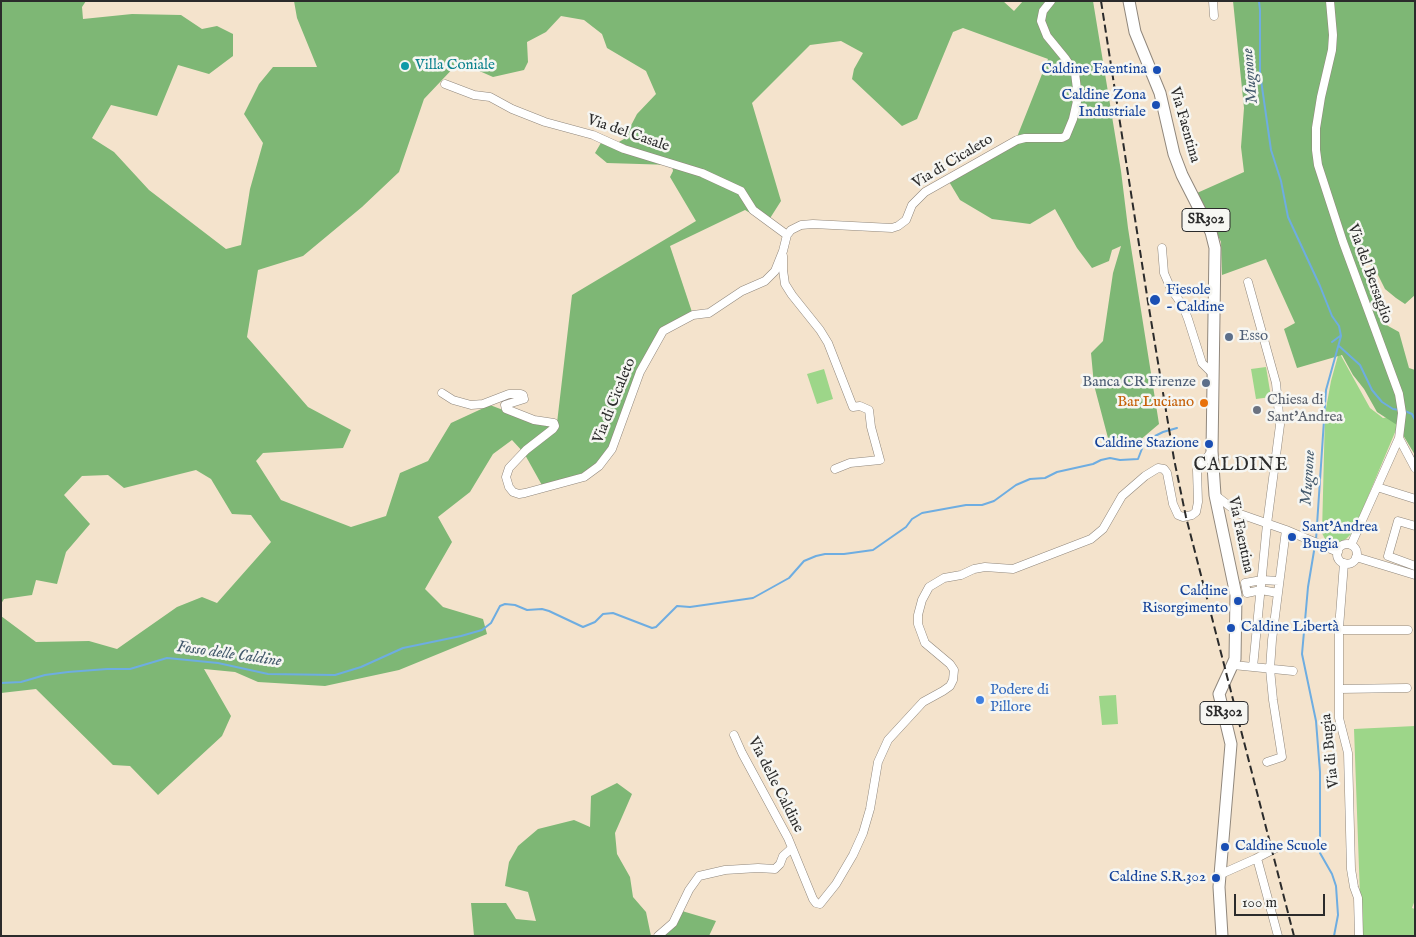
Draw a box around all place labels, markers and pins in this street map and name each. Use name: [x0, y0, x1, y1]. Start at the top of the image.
place label: Villa Coniale: [415, 57, 495, 75]
marker: Villa Coniale: [399, 60, 411, 72]
place label: Caldine Faentina: [1041, 61, 1147, 79]
marker: Caldine Faentina: [1151, 64, 1163, 76]
place label: Caldine Zona Industriale: [1062, 87, 1146, 122]
marker: Caldine Zona Industriale: [1150, 99, 1162, 111]
place label: Fiesole - Caldine: [1166, 282, 1224, 317]
marker: Fiesole - Caldine: [1148, 293, 1162, 307]
place label: Esso: [1239, 328, 1268, 346]
marker: Esso: [1223, 331, 1235, 343]
place label: Banca CR Firenze: [1082, 374, 1196, 392]
marker: Banca CR Firenze: [1200, 377, 1212, 389]
place label: Chiesa di Sant'Andrea: [1267, 392, 1343, 427]
place label: Bar Luciano: [1117, 394, 1194, 412]
marker: Bar Luciano: [1198, 397, 1210, 409]
marker: Chiesa di Sant'Andrea: [1251, 404, 1263, 416]
place label: Caldine Stazione: [1094, 435, 1199, 453]
marker: Caldine Stazione: [1203, 438, 1215, 450]
place label: Sant'Andrea Bugia: [1302, 519, 1378, 554]
marker: Sant'Andrea Bugia: [1286, 531, 1298, 543]
place label: Caldine Risorgimento: [1142, 583, 1228, 618]
marker: Caldine Risorgimento: [1232, 595, 1244, 607]
place label: Caldine Libertà: [1241, 619, 1339, 637]
marker: Caldine Libertà: [1225, 622, 1237, 634]
place label: Podere di Pillore: [990, 682, 1049, 717]
marker: Podere di Pillore: [974, 694, 986, 706]
place label: Caldine Scuole: [1235, 838, 1327, 856]
marker: Caldine Scuole: [1219, 841, 1231, 853]
place label: Caldine S.R.302: [1109, 869, 1206, 887]
marker: Caldine S.R.302: [1210, 872, 1222, 884]

